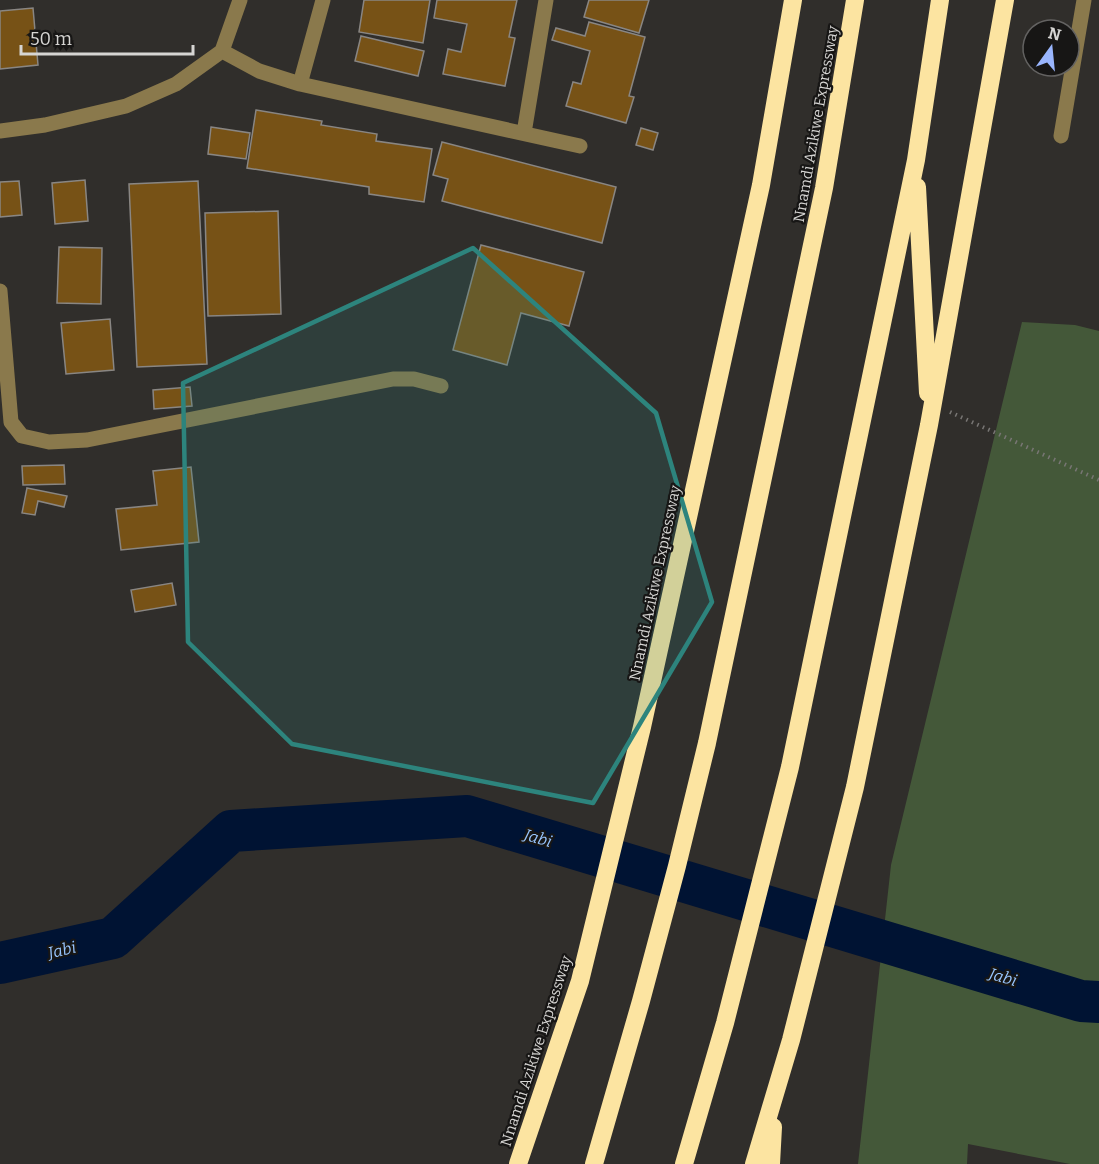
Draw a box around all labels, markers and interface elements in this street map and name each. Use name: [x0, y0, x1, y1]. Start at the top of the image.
scale bar: [21, 18, 194, 56]
north arrow: [1021, 18, 1081, 78]
text: N: [1046, 23, 1063, 45]
street label: Nnamdi Azikiwe Expressway: [790, 24, 842, 224]
text: 50 m: [30, 28, 72, 50]
street label: Nnamdi Azikiwe Expressway: [625, 484, 685, 682]
water label: Jabi: [520, 824, 555, 851]
water label: Jabi: [44, 937, 78, 963]
street label: Nnamdi Azikiwe Expressway: [497, 953, 575, 1149]
water label: Jabi: [985, 963, 1020, 990]

